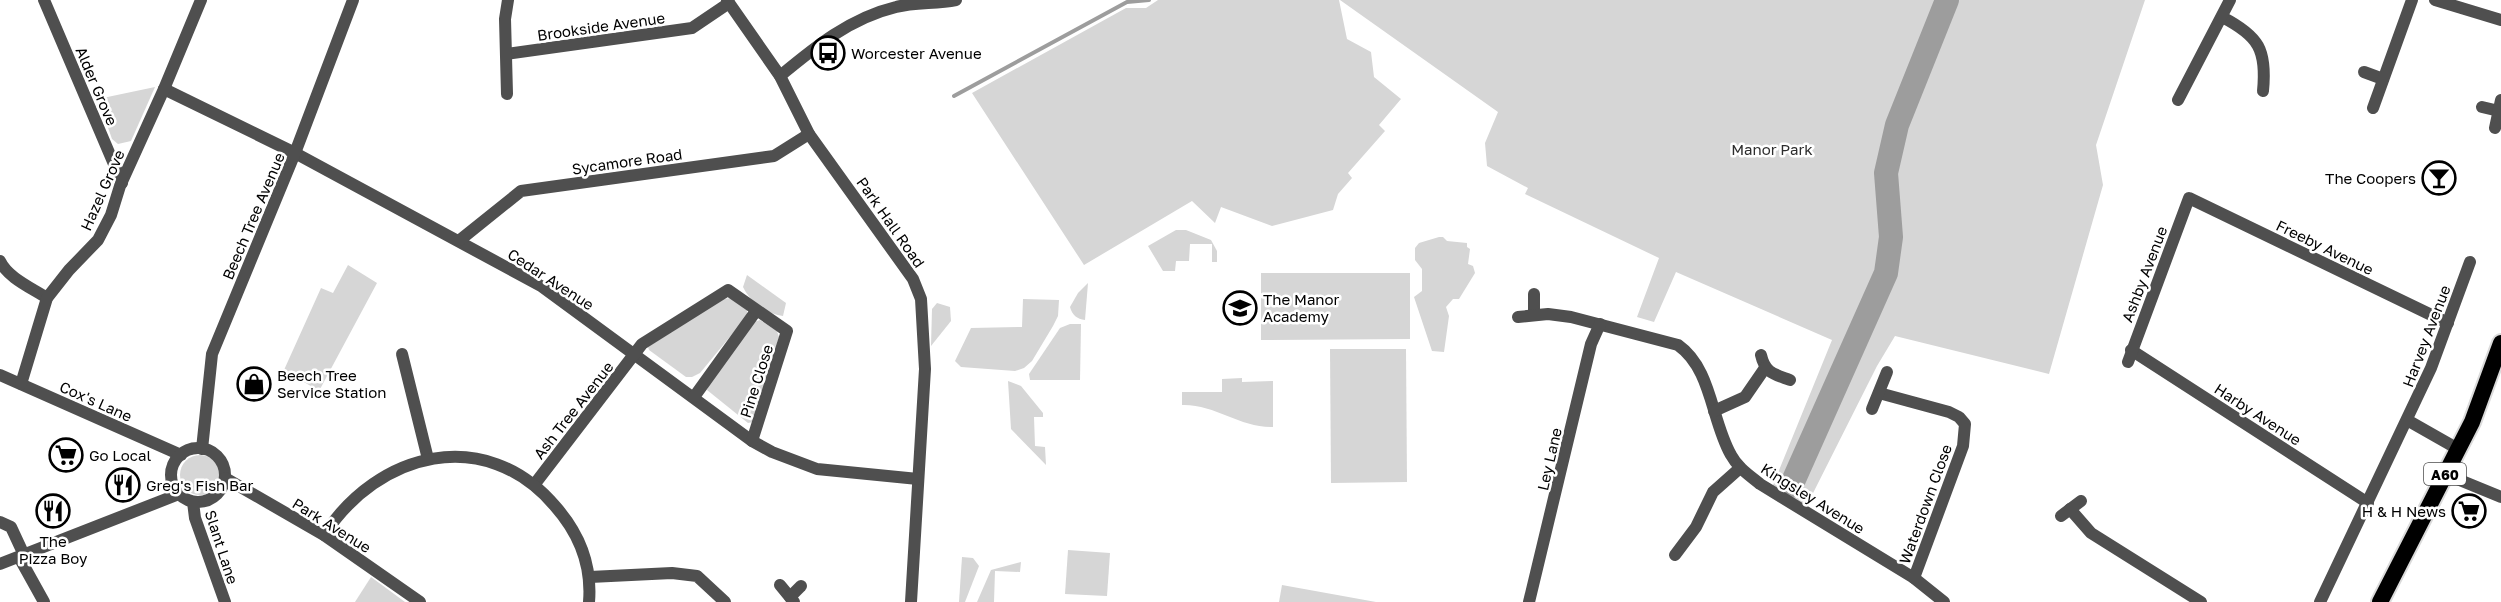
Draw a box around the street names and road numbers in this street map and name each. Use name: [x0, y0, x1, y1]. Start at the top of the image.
street label: Brookside Avenue: [536, 8, 666, 44]
street label: Alder Grove: [72, 44, 122, 128]
street label: Sycamore Road: [571, 144, 683, 178]
street label: Hazel Grove: [76, 147, 128, 233]
street label: Beech Tree Avenue: [218, 149, 288, 282]
street label: Park Hall Road: [853, 173, 929, 271]
street label: Freeby Avenue: [2273, 216, 2377, 278]
street label: Ashby Avenue: [2117, 223, 2171, 324]
street label: Cedar Avenue: [505, 244, 598, 314]
street label: Harvey Avenue: [2398, 282, 2454, 390]
street label: Pine Close: [736, 342, 776, 420]
street label: Ash Tree Avenue: [529, 357, 617, 462]
street label: Cox's Lane: [57, 377, 135, 425]
street label: Harby Avenue: [2211, 379, 2305, 449]
street label: Ley Lane: [1533, 425, 1565, 492]
street label: Waterdown Close: [1895, 441, 1955, 566]
street label: Kingsley Avenue: [1758, 459, 1868, 537]
road number: A60: [2424, 463, 2466, 485]
street label: Park Avenue: [289, 494, 375, 556]
street label: Slant Lane: [202, 508, 243, 587]

